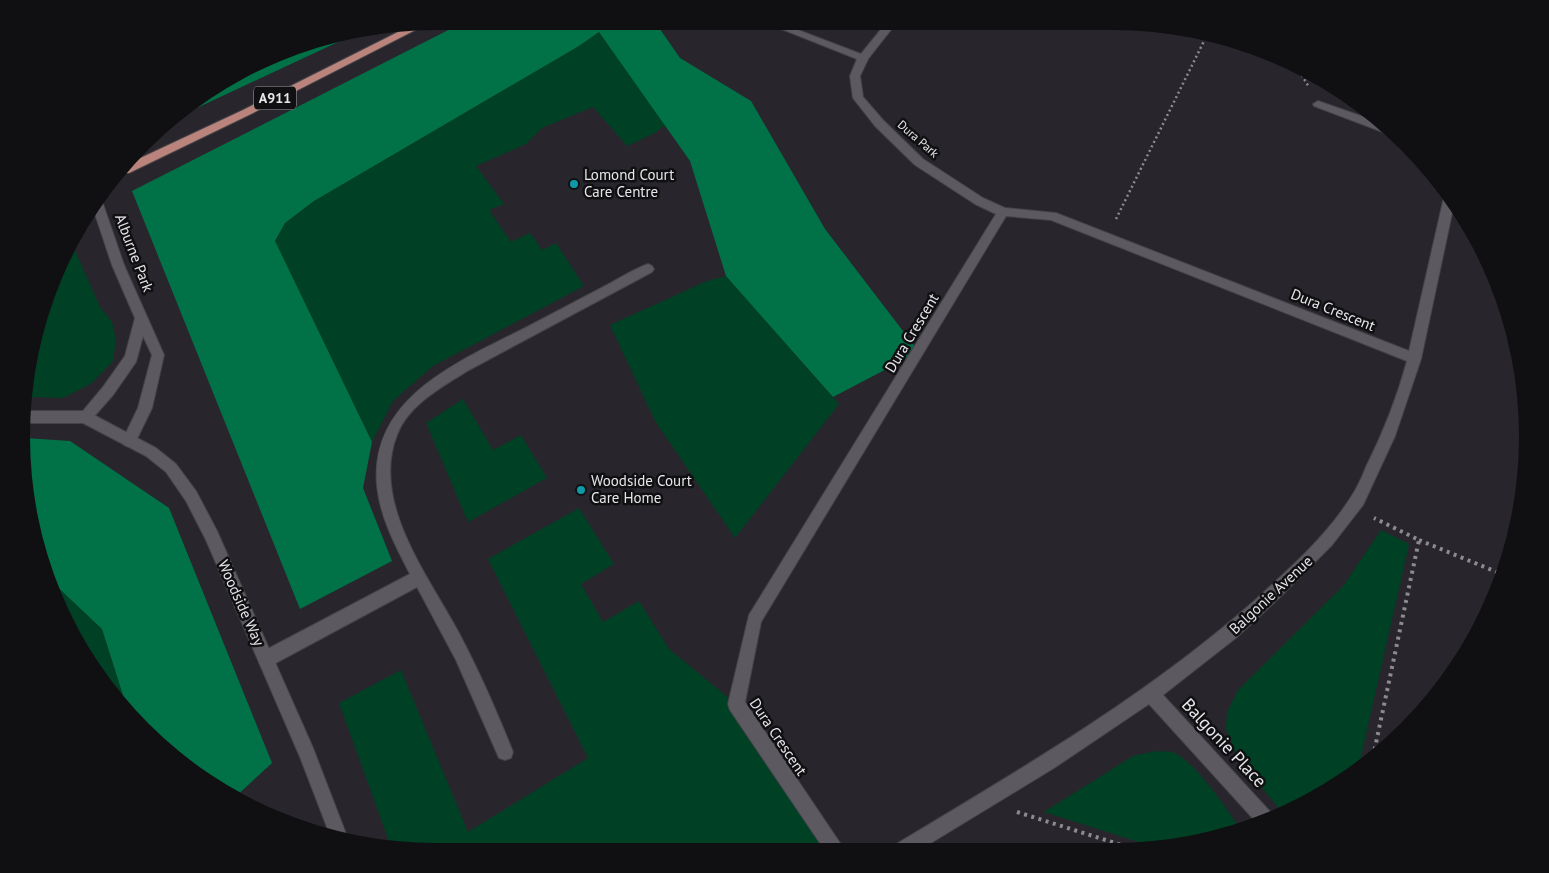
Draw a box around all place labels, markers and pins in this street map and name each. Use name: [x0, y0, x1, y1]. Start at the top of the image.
place label: Lomond Court Care Centre: [584, 165, 674, 201]
marker: Lomond Court Care Centre: [568, 178, 580, 190]
place label: Woodside Court Care Home: [591, 471, 692, 507]
marker: Woodside Court Care Home: [575, 484, 587, 496]

